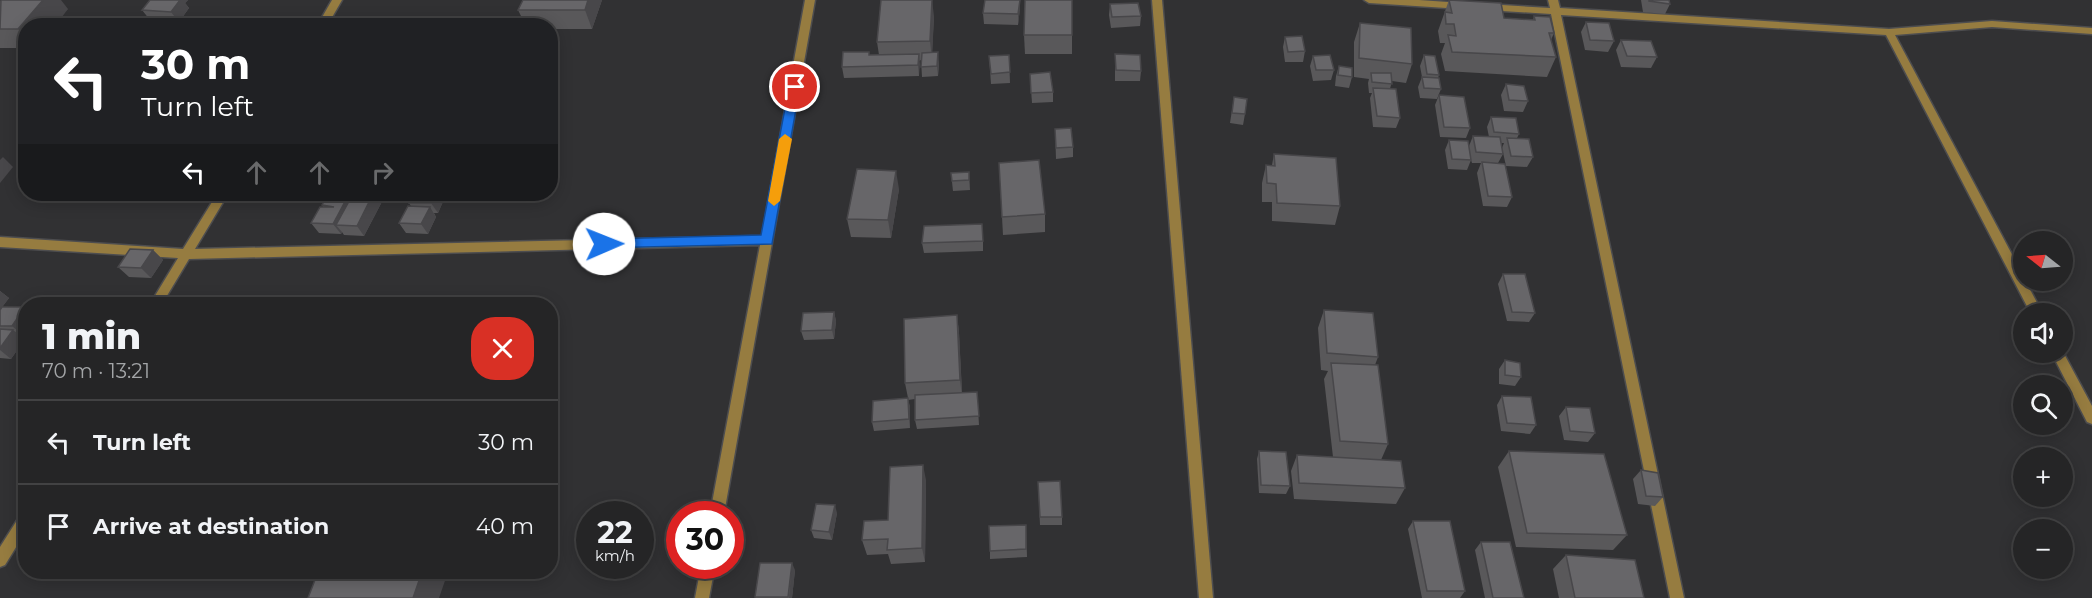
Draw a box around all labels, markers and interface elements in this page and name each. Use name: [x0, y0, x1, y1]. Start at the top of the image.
text: 30 m: [141, 38, 250, 90]
icon: left: [42, 42, 120, 120]
pin: [769, 61, 820, 112]
icon: arrive: [778, 70, 811, 103]
text: Turn left: [141, 90, 254, 123]
icon: left: [177, 156, 210, 189]
icon: ahead: [240, 156, 273, 189]
icon: ahead: [303, 156, 336, 189]
icon: right: [366, 156, 399, 189]
position arrow: [572, 212, 636, 276]
north arrow: [2013, 231, 2073, 291]
map controls: [2013, 231, 2073, 579]
button: sound: [2013, 303, 2073, 363]
text: 1 min: [42, 314, 141, 358]
button: close: [471, 317, 534, 380]
text: 70 m · 13:21: [42, 359, 150, 383]
button: search: [2013, 375, 2073, 435]
icon: left: [42, 426, 75, 459]
text: Turn left: [93, 429, 191, 456]
text: 30 m: [478, 429, 534, 456]
button: +: [2013, 447, 2073, 507]
speed limit sign: 30: [666, 501, 744, 579]
icon: arrive: [42, 510, 75, 543]
text: Arrive at destination: [93, 513, 329, 540]
text: 40 m: [476, 513, 534, 540]
text: 22: [597, 514, 633, 551]
button: −: [2013, 519, 2073, 579]
text: km/h: [595, 546, 635, 565]

